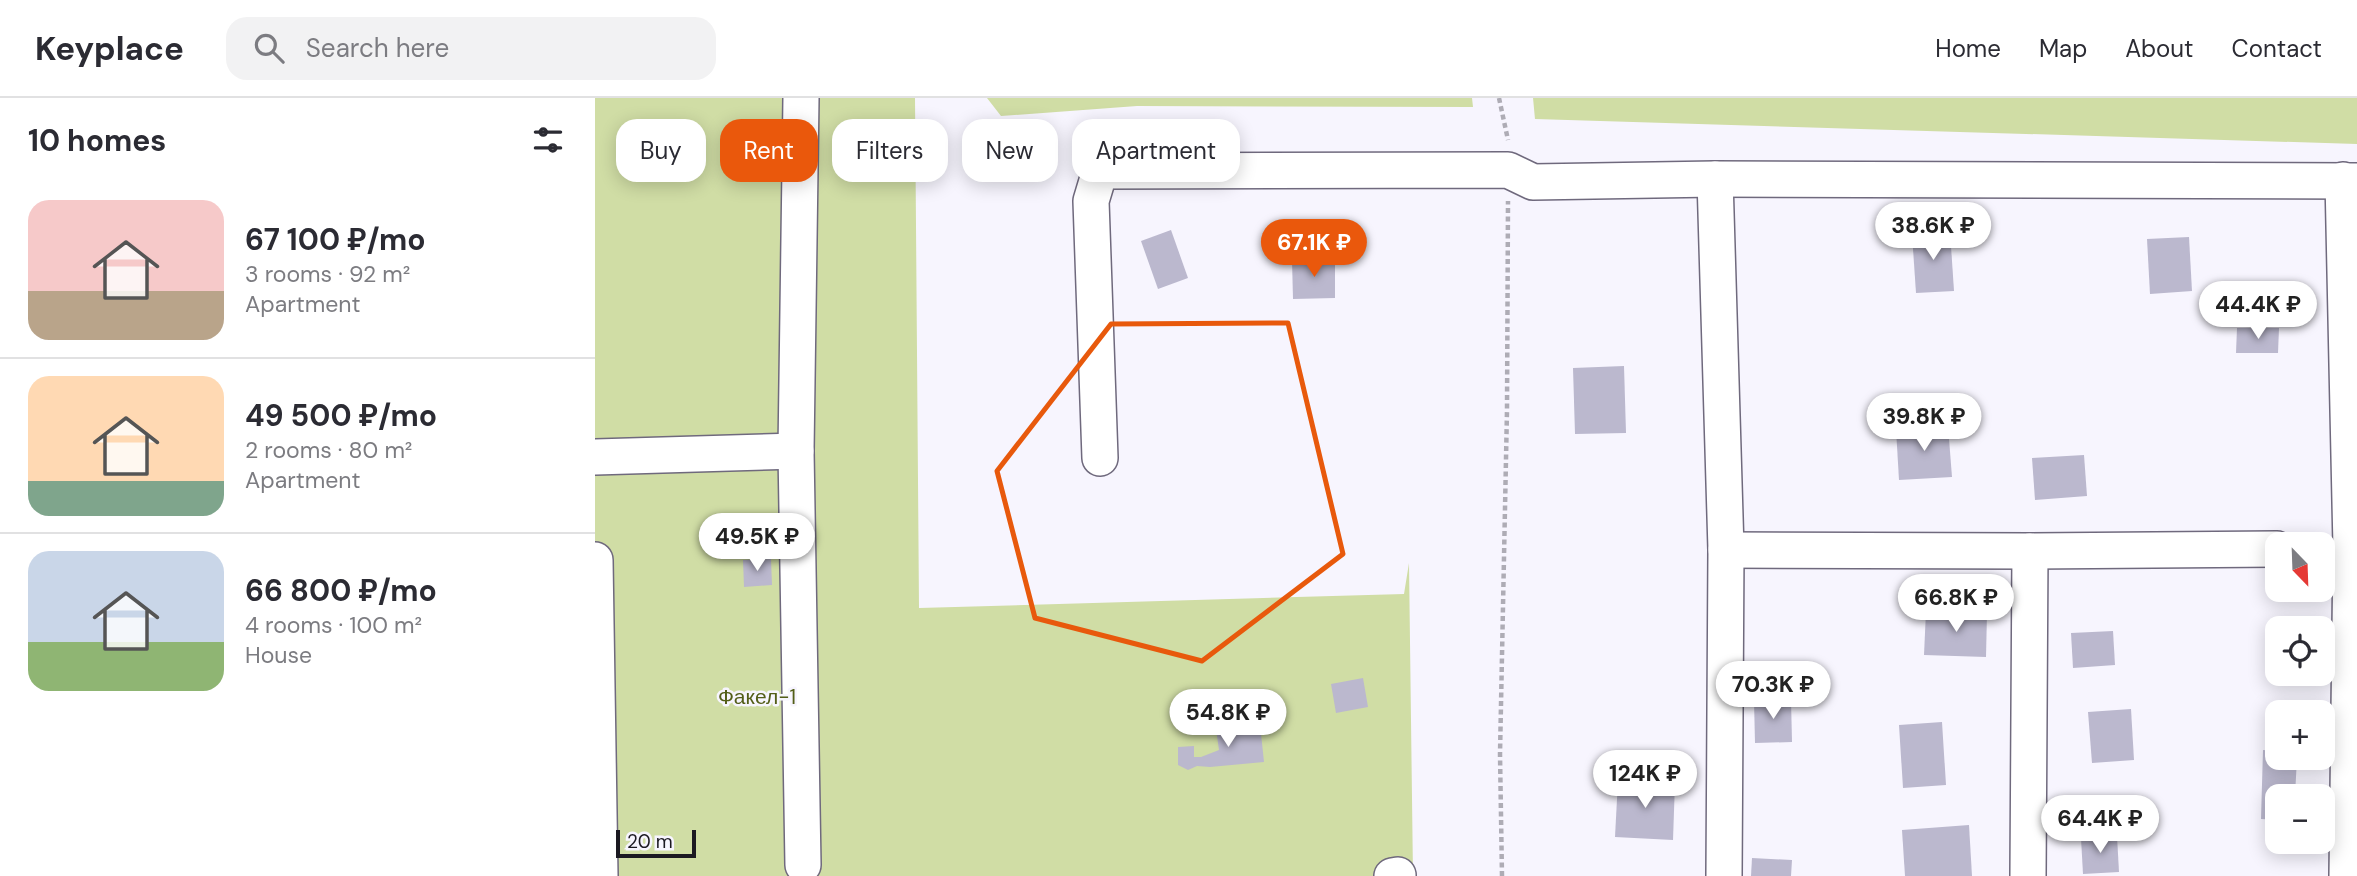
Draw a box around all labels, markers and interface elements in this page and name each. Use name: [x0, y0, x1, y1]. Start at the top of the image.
search box: [226, 17, 716, 80]
text: Keyplace: [35, 27, 184, 70]
icon: search: [250, 29, 288, 67]
text: Search here: [306, 31, 449, 65]
text: Home: [1935, 33, 2001, 64]
text: Map: [2039, 33, 2087, 64]
text: About: [2125, 33, 2194, 64]
text: Contact: [2232, 33, 2322, 64]
chip: Buy: [616, 119, 706, 182]
chip: Rent: [720, 119, 818, 182]
chip: Filters: [832, 119, 948, 182]
chip: New: [962, 119, 1058, 182]
chip: Apartment: [1072, 119, 1240, 182]
text: 10 homes: [28, 121, 166, 160]
icon: filters: [529, 121, 567, 159]
pin: 38.6K ₽: [1868, 202, 1998, 262]
text: 38.6K ₽: [1891, 210, 1975, 240]
text: 67 100 ₽/mo: [245, 220, 425, 259]
pin: 67.1K ₽: [1249, 220, 1379, 279]
text: 67.1K ₽: [1277, 227, 1351, 257]
icon: home: [84, 228, 168, 312]
text: 3 rooms · 92 m²: [245, 259, 410, 289]
pin: 44.4K ₽: [2193, 282, 2323, 341]
text: Apartment: [245, 289, 360, 319]
text: 44.4K ₽: [2215, 289, 2301, 319]
pin: 39.8K ₽: [1859, 394, 1989, 453]
text: 49 500 ₽/mo: [245, 396, 437, 435]
text: 39.8K ₽: [1882, 401, 1966, 431]
icon: home: [84, 404, 168, 488]
text: 2 rooms · 80 m²: [245, 435, 412, 465]
text: Apartment: [245, 465, 360, 495]
pin: 49.5K ₽: [692, 514, 822, 573]
text: 49.5K ₽: [715, 521, 799, 551]
north arrow: [2265, 532, 2335, 602]
map controls: [2265, 532, 2335, 854]
text: 66 800 ₽/mo: [245, 571, 437, 610]
pin: 66.8K ₽: [1891, 574, 2021, 634]
icon: home: [84, 579, 168, 663]
text: 66.8K ₽: [1914, 582, 1998, 612]
text: 4 rooms · 100 m²: [245, 610, 422, 640]
button: locate: [2265, 616, 2335, 686]
text: House: [245, 640, 312, 670]
pin: 70.3K ₽: [1708, 662, 1838, 721]
text: 70.3K ₽: [1732, 669, 1814, 699]
park label: Факел-1: [718, 683, 796, 711]
pin: 54.8K ₽: [1163, 690, 1293, 749]
text: 54.8K ₽: [1185, 697, 1271, 727]
button: +: [2265, 700, 2335, 770]
pin: 124K ₽: [1588, 750, 1702, 810]
text: 124K ₽: [1609, 758, 1681, 788]
button: −: [2265, 784, 2335, 854]
pin: 64.4K ₽: [2035, 796, 2165, 855]
text: 64.4K ₽: [2057, 803, 2143, 833]
scale bar: [616, 827, 697, 859]
text: 20 m: [627, 829, 673, 854]

